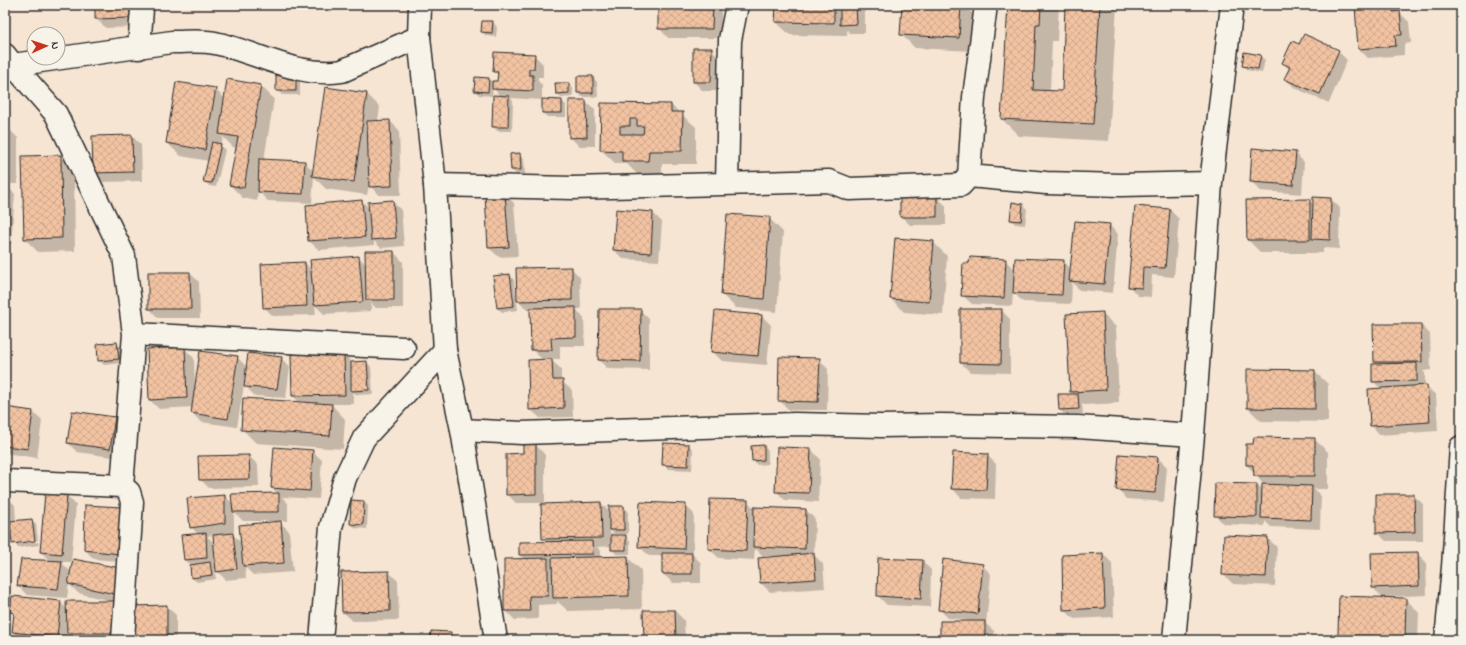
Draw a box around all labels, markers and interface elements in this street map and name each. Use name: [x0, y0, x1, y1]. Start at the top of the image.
north arrow: [26, 26, 66, 66]
text: N: [47, 41, 63, 50]

